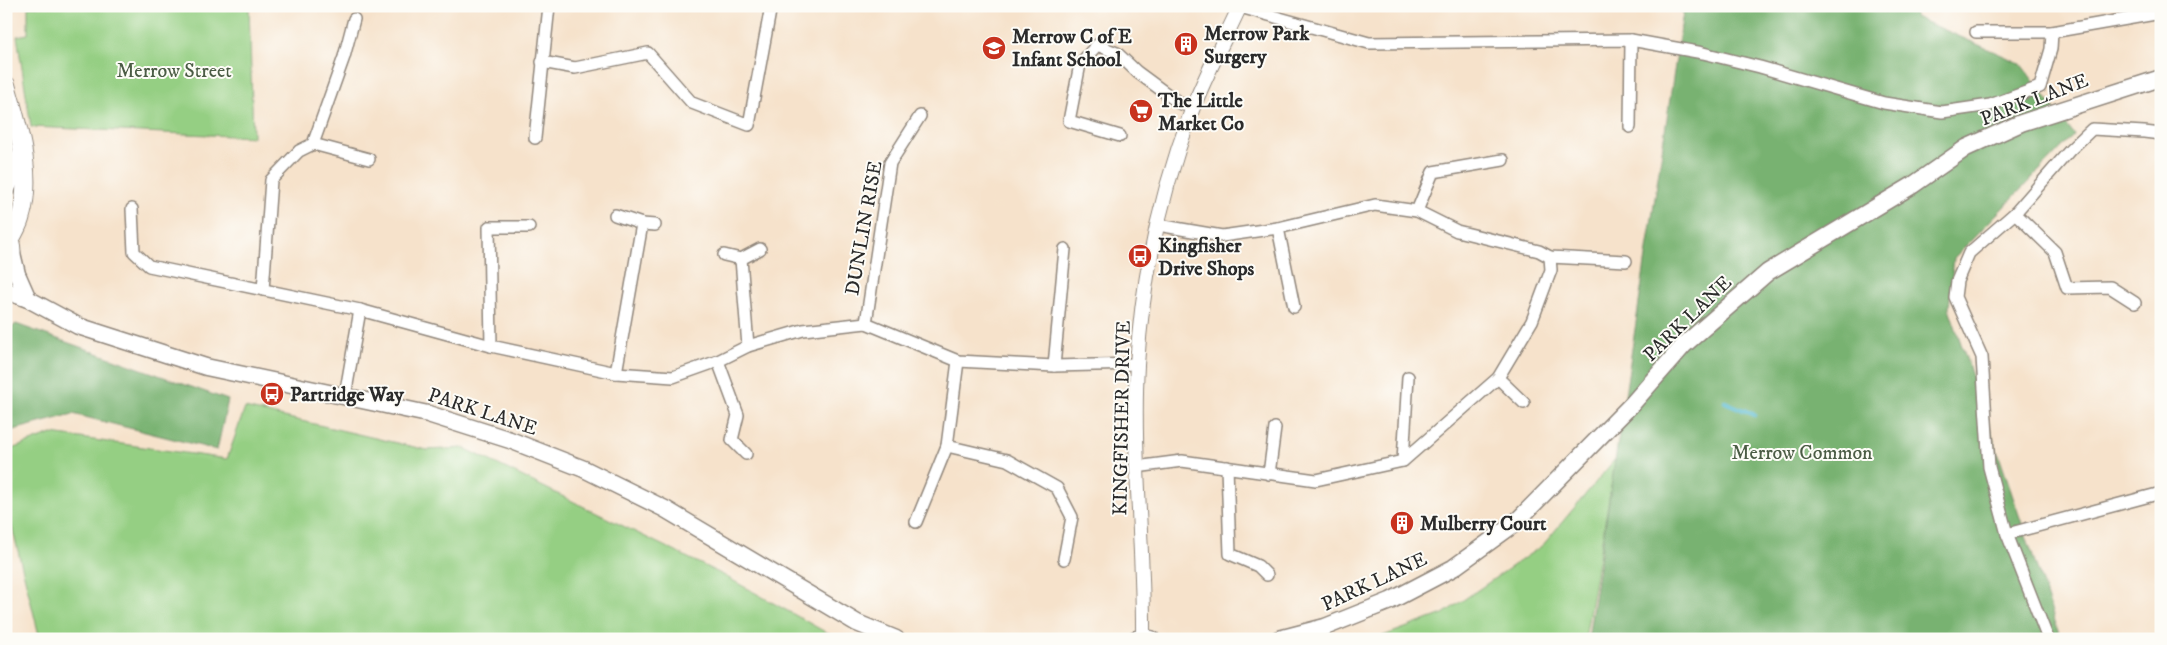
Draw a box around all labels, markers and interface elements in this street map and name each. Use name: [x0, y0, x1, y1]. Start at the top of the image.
place label: Merrow Park Surgery: [1204, 22, 1310, 70]
place label: Merrow C of E Infant School: [1012, 25, 1132, 73]
building icon: Merrow Park Surgery: [1173, 31, 1199, 57]
school or university icon: Merrow C of E Infant School: [981, 35, 1007, 61]
park label: Merrow Street: [116, 59, 232, 84]
street label: PARK LANE: [1977, 68, 2092, 132]
place label: The Little Market Co: [1157, 89, 1244, 137]
supermarket icon: The Little Market Co: [1128, 98, 1154, 124]
street label: DUNLIN RISE: [840, 159, 889, 298]
place label: Kingfisher Drive Shops: [1158, 234, 1254, 282]
bus stop icon: Kingfisher Drive Shops: [1127, 243, 1153, 269]
street label: PARK LANE: [1639, 271, 1738, 367]
street label: KINGFISHER DRIVE: [1108, 320, 1137, 516]
bus stop icon: Partridge Way: [259, 381, 285, 407]
place label: Partridge Way: [290, 383, 404, 408]
street label: PARK LANE: [425, 383, 540, 442]
park label: Merrow Common: [1731, 441, 1873, 466]
building icon: Mulberry Court: [1389, 510, 1415, 536]
place label: Mulberry Court: [1420, 512, 1547, 537]
street label: PARK LANE: [1318, 547, 1431, 618]

